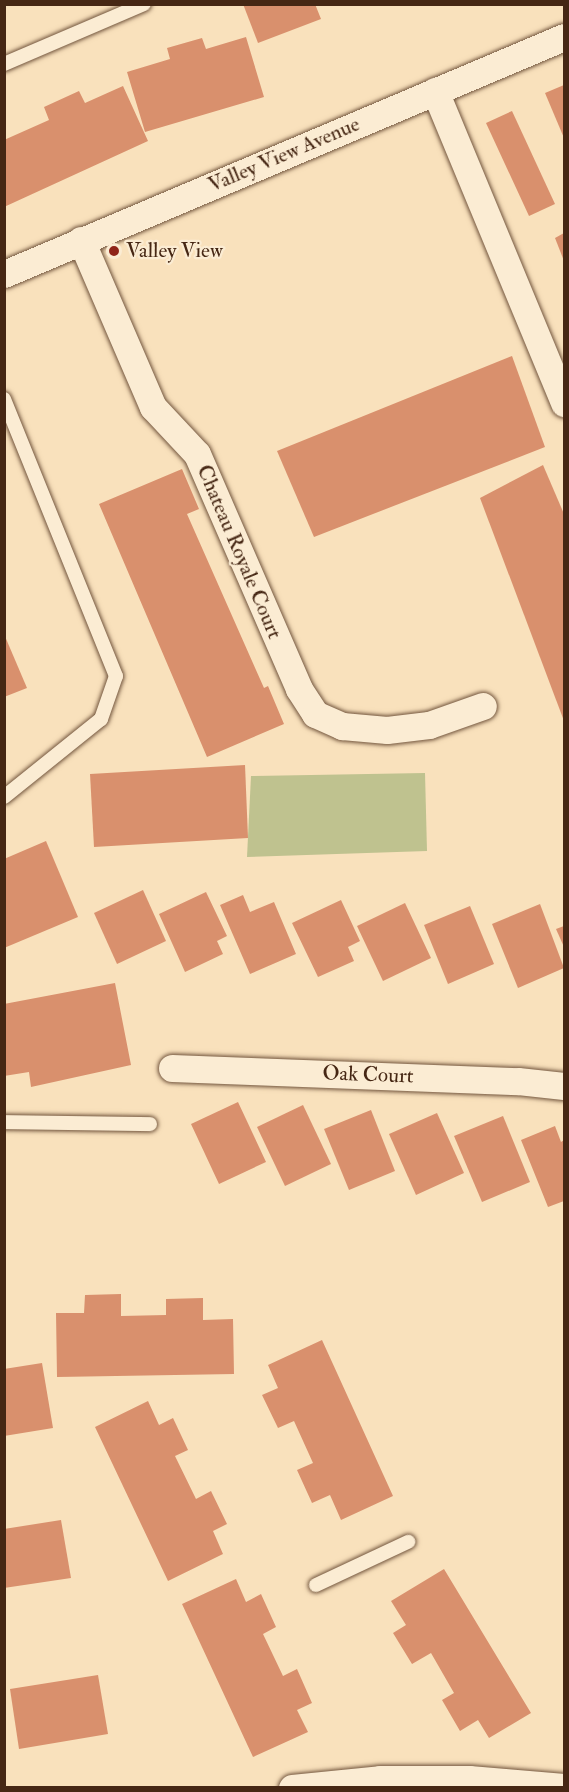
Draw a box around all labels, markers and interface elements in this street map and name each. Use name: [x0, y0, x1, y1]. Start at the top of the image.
street label: Valley View Avenue: [204, 112, 364, 198]
place label: Valley View: [126, 238, 223, 264]
marker: Valley View: [107, 244, 121, 258]
street label: Chateau Royale Court: [191, 461, 287, 643]
street label: Oak Court: [322, 1061, 414, 1089]

